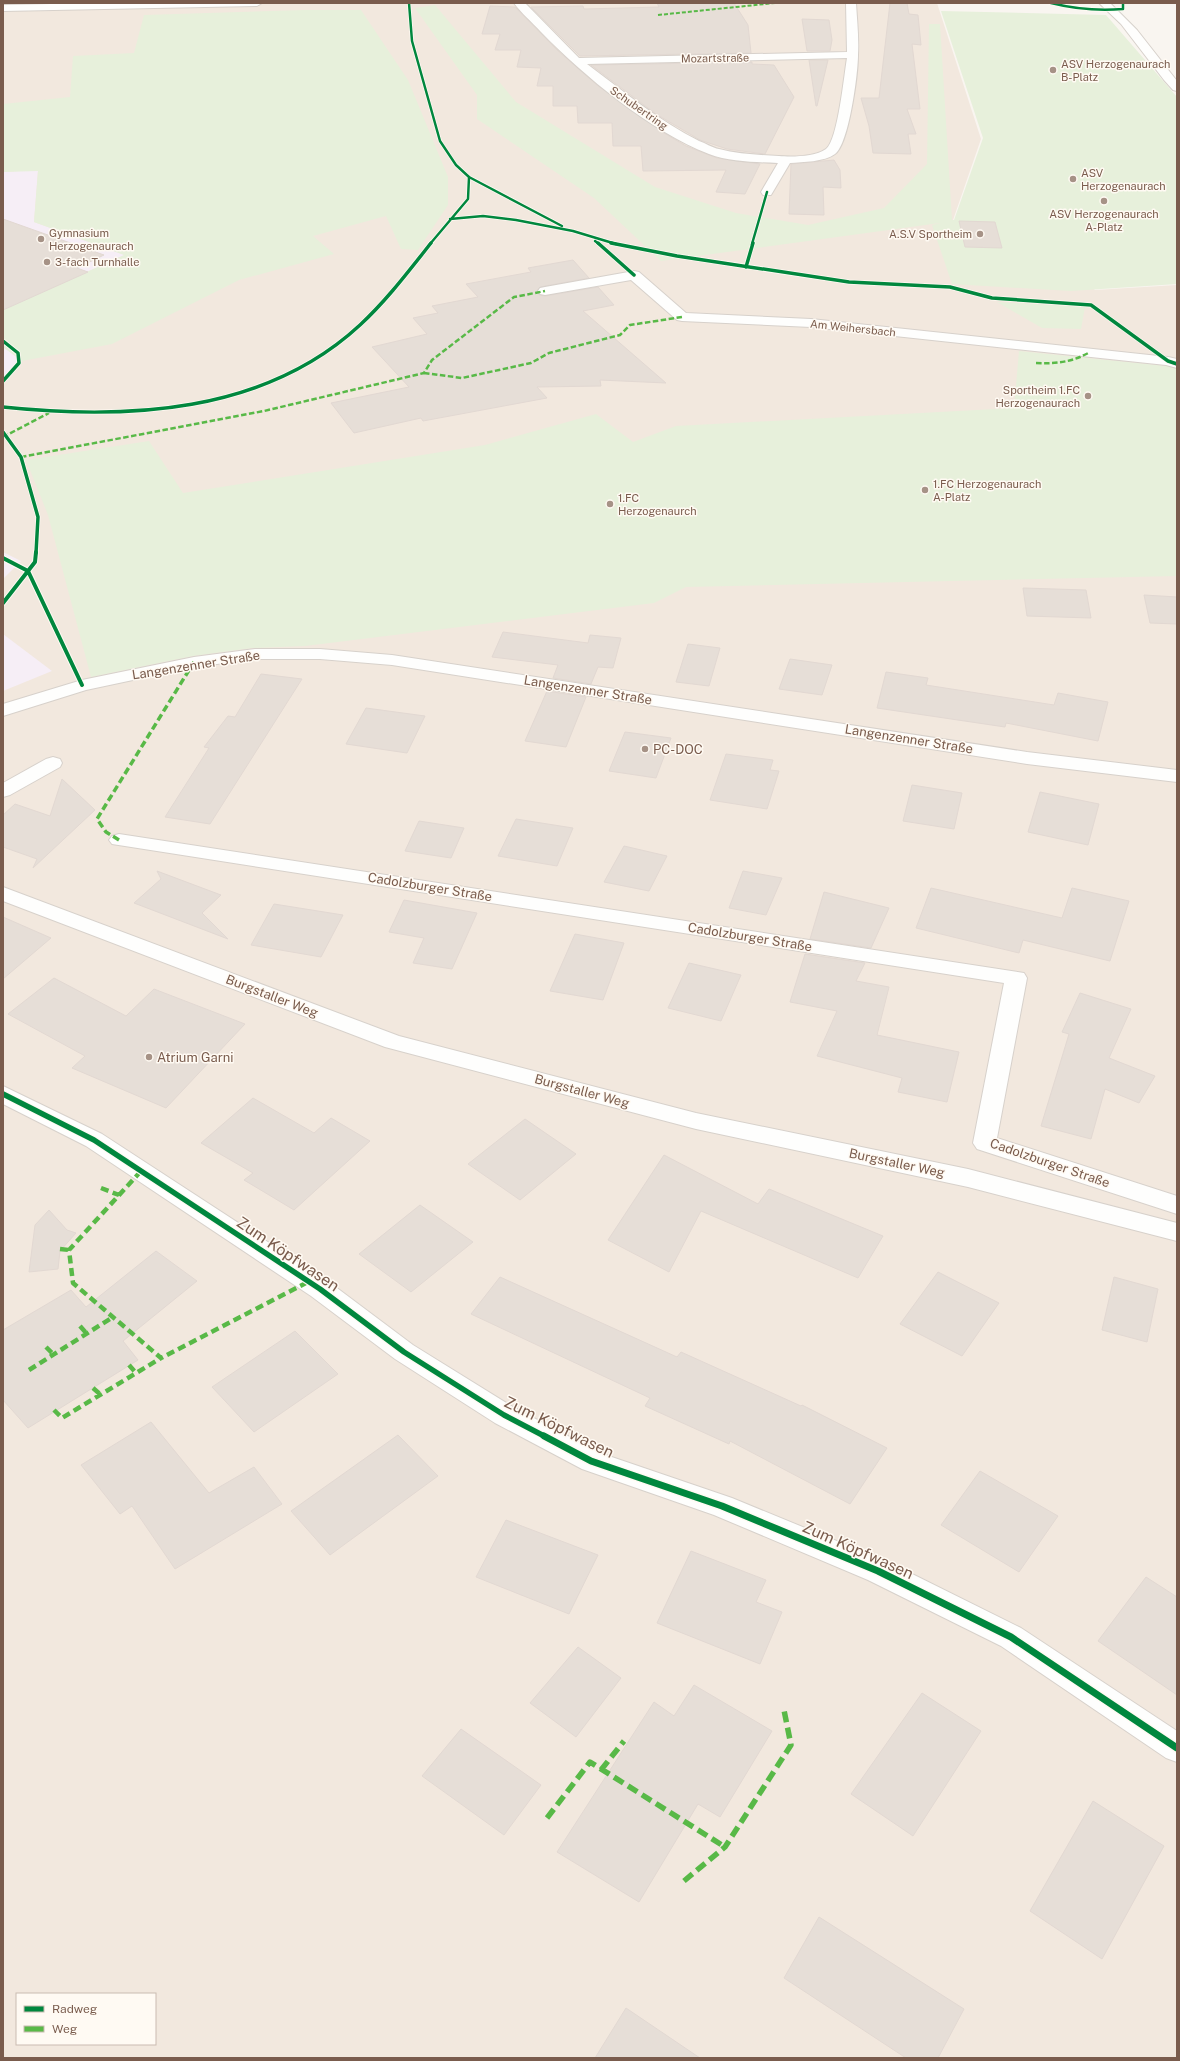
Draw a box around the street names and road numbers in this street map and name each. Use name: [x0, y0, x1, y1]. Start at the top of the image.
street label: Mozartstraße: [681, 51, 749, 65]
street label: Schubertring: [608, 84, 670, 132]
street label: Am Weihersbach: [810, 318, 896, 338]
street label: Langenzenner Straße: [131, 647, 261, 683]
street label: Langenzenner Straße: [523, 672, 653, 708]
street label: Langenzenner Straße: [844, 721, 974, 757]
street label: Cadolzburger Straße: [367, 870, 493, 904]
street label: Cadolzburger Straße: [687, 920, 813, 954]
street label: Burgstaller Weg: [224, 972, 320, 1020]
street label: Burgstaller Weg: [533, 1071, 631, 1111]
street label: Cadolzburger Straße: [988, 1135, 1112, 1191]
street label: Burgstaller Weg: [848, 1146, 946, 1180]
street label: Zum Köpfwasen: [233, 1213, 343, 1295]
street label: Zum Köpfwasen: [501, 1392, 617, 1462]
street label: Zum Köpfwasen: [799, 1517, 917, 1583]

